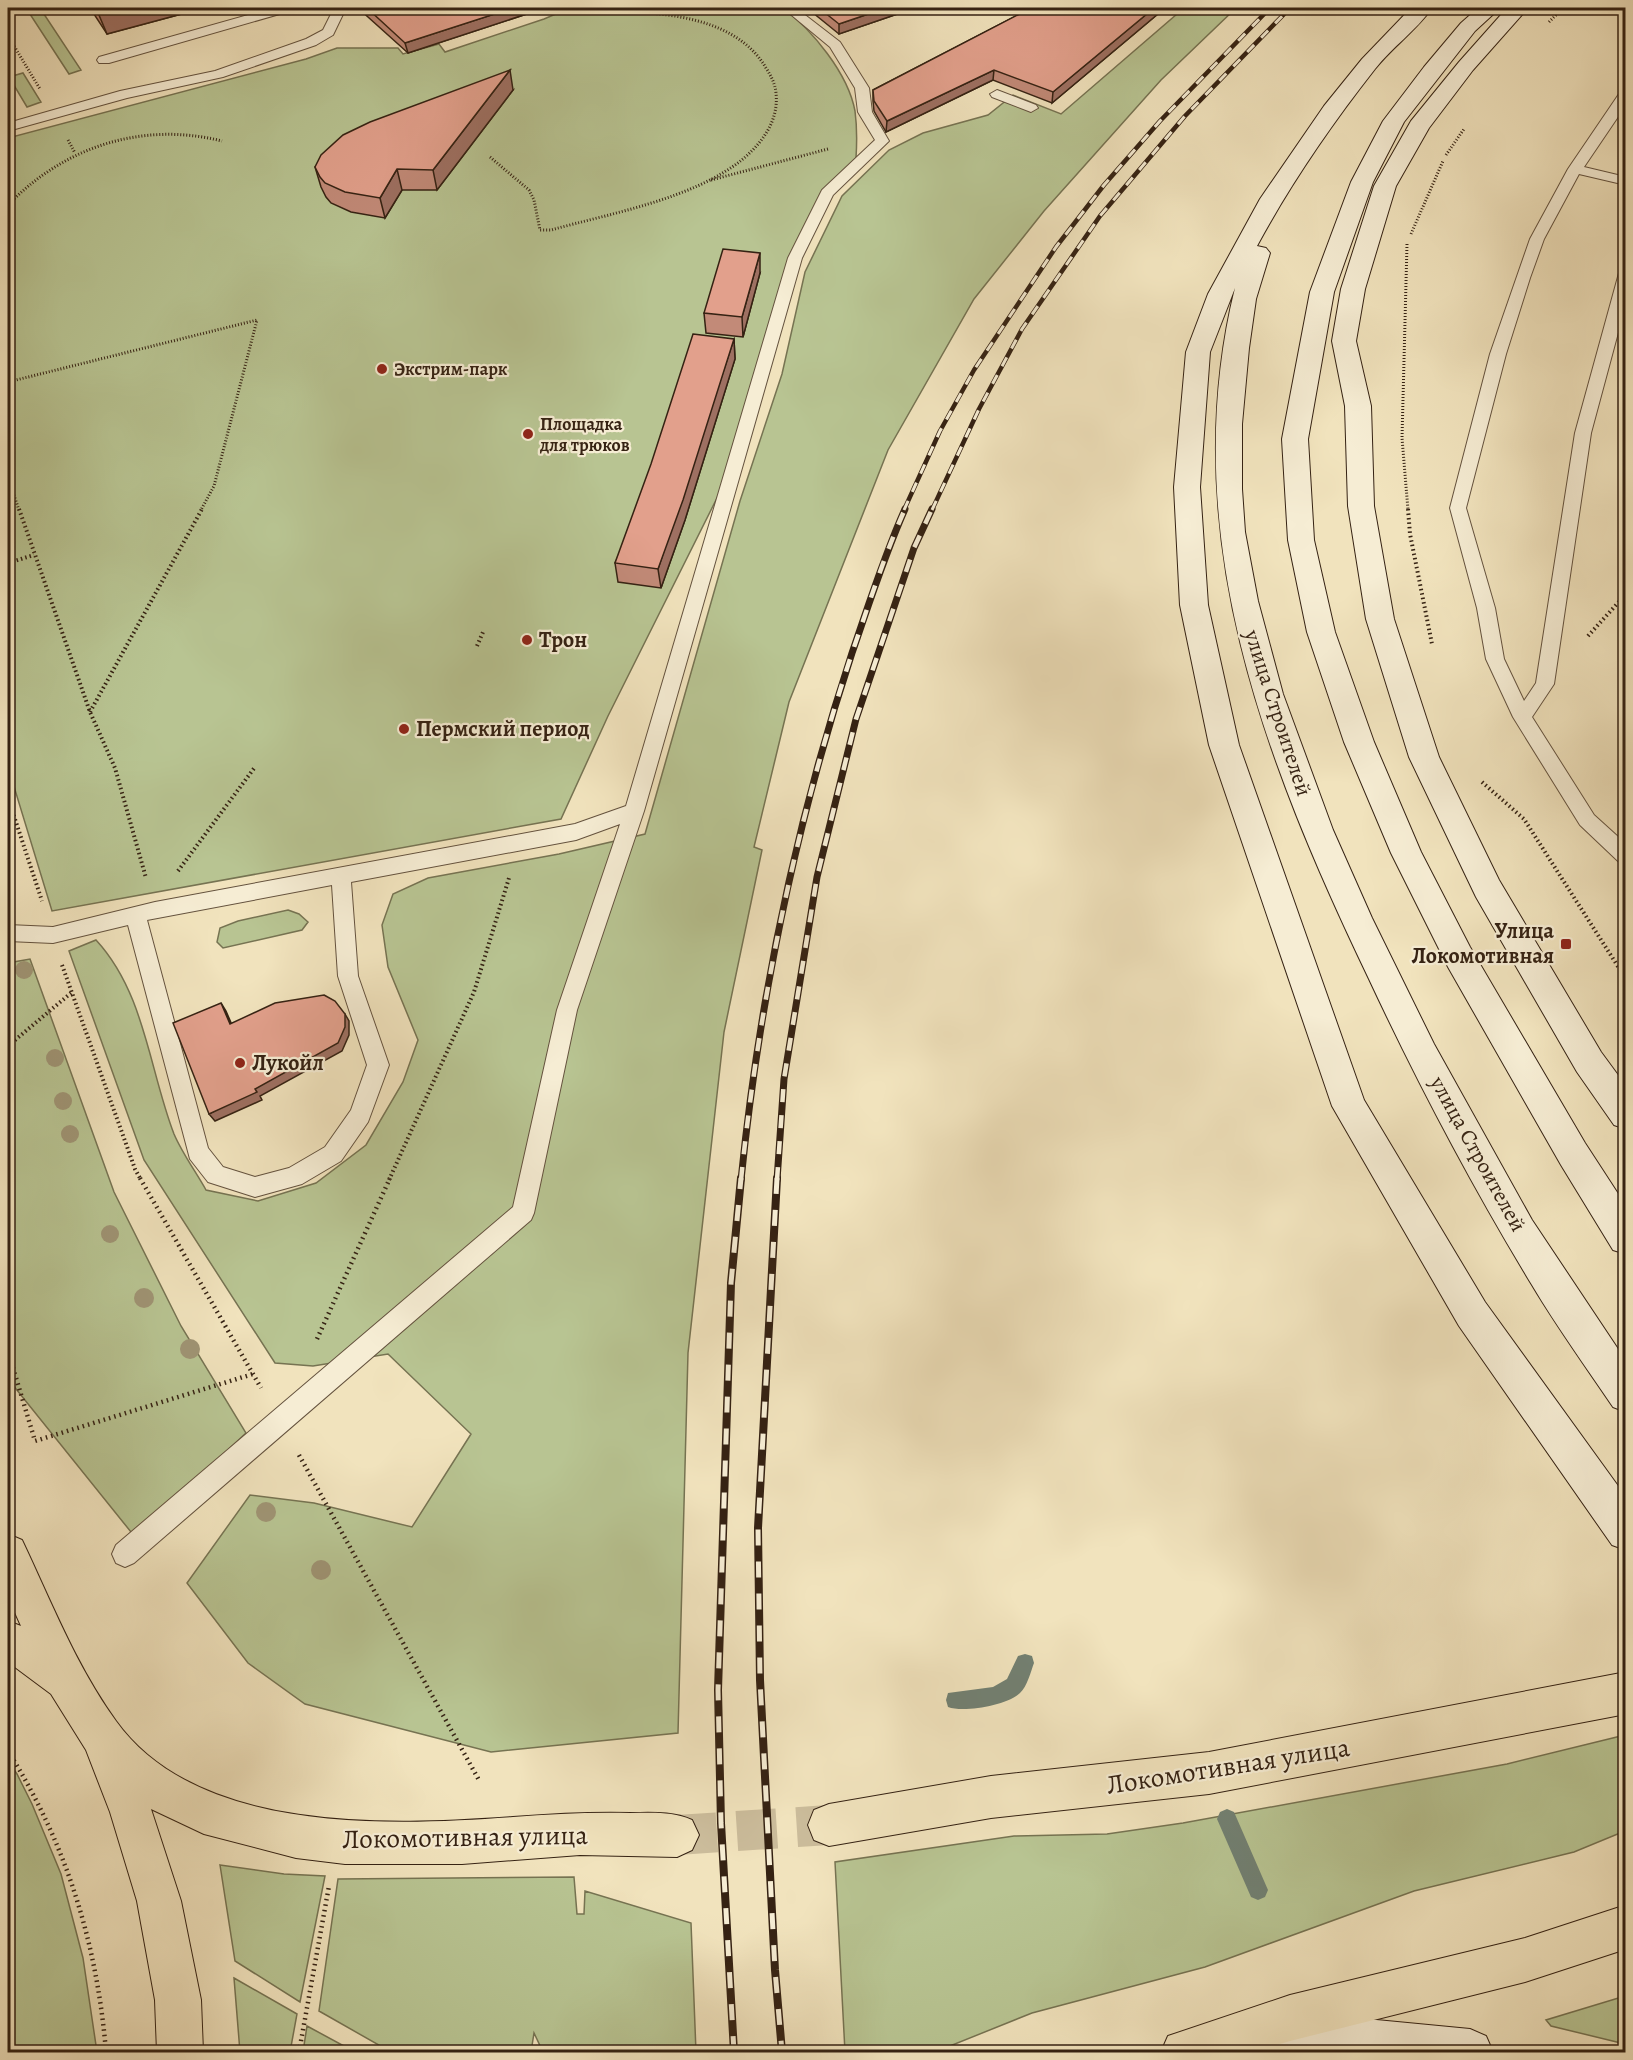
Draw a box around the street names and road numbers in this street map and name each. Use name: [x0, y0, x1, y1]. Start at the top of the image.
street label: улица Строителей: [1237, 625, 1319, 800]
street label: улица Строителей: [1422, 1070, 1533, 1237]
street label: Локомотивная улица: [1104, 1729, 1353, 1803]
street label: Локомотивная улица: [342, 1817, 589, 1857]

